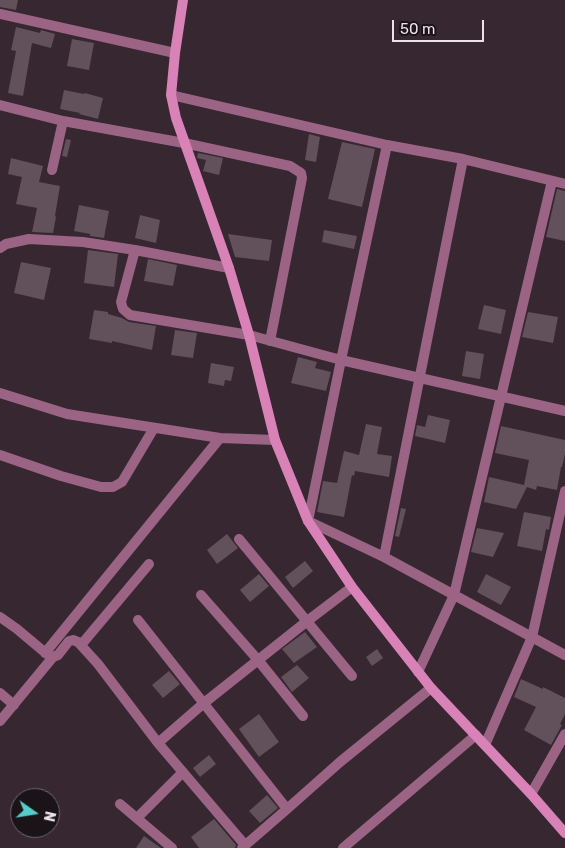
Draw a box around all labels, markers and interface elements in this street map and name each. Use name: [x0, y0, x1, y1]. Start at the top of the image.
scale bar: [395, 10, 488, 42]
text: 50 m: [400, 20, 435, 38]
north arrow: [10, 788, 60, 838]
text: N: [40, 809, 59, 823]

